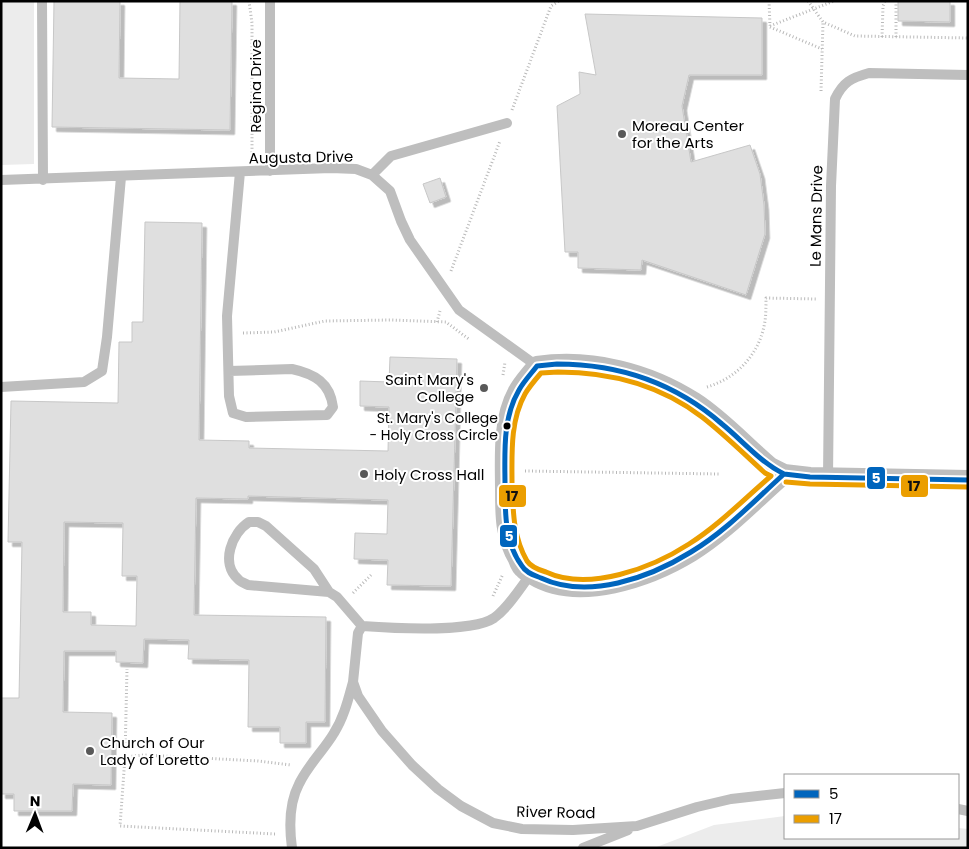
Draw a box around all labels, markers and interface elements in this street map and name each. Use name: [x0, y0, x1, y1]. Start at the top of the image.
street label: Regina Drive: [245, 39, 266, 133]
place label: Moreau Center for the Arts: [632, 115, 744, 153]
marker: Moreau Center for the Arts: [616, 128, 628, 140]
street label: Augusta Drive: [249, 146, 353, 168]
street label: Le Mans Drive: [805, 165, 827, 267]
place label: Saint Mary's College: [385, 369, 474, 407]
marker: Saint Mary's College: [478, 382, 490, 394]
place label: St. Mary's College - Holy Cross Circle: [369, 408, 498, 445]
marker: St. Mary's College - Holy Cross Circle: [502, 421, 512, 431]
place label: Holy Cross Hall: [374, 464, 484, 485]
line badge: 5: [866, 466, 886, 490]
marker: Holy Cross Hall: [358, 468, 370, 480]
text: 5: [871, 468, 881, 488]
line badge: 17: [900, 474, 929, 498]
text: 17: [908, 476, 921, 496]
line badge: 17: [498, 484, 527, 508]
text: 17: [506, 486, 519, 506]
line badge: 5: [499, 524, 518, 548]
text: 5: [504, 526, 514, 546]
place label: Church of Our Lady of Loretto: [100, 732, 209, 770]
marker: Church of Our Lady of Loretto: [84, 745, 96, 757]
legend: [784, 774, 959, 839]
text: 5: [829, 783, 838, 804]
north arrow: [10, 789, 60, 839]
text: N: [30, 791, 41, 811]
street label: River Road: [516, 801, 596, 823]
text: 17: [829, 808, 842, 829]

